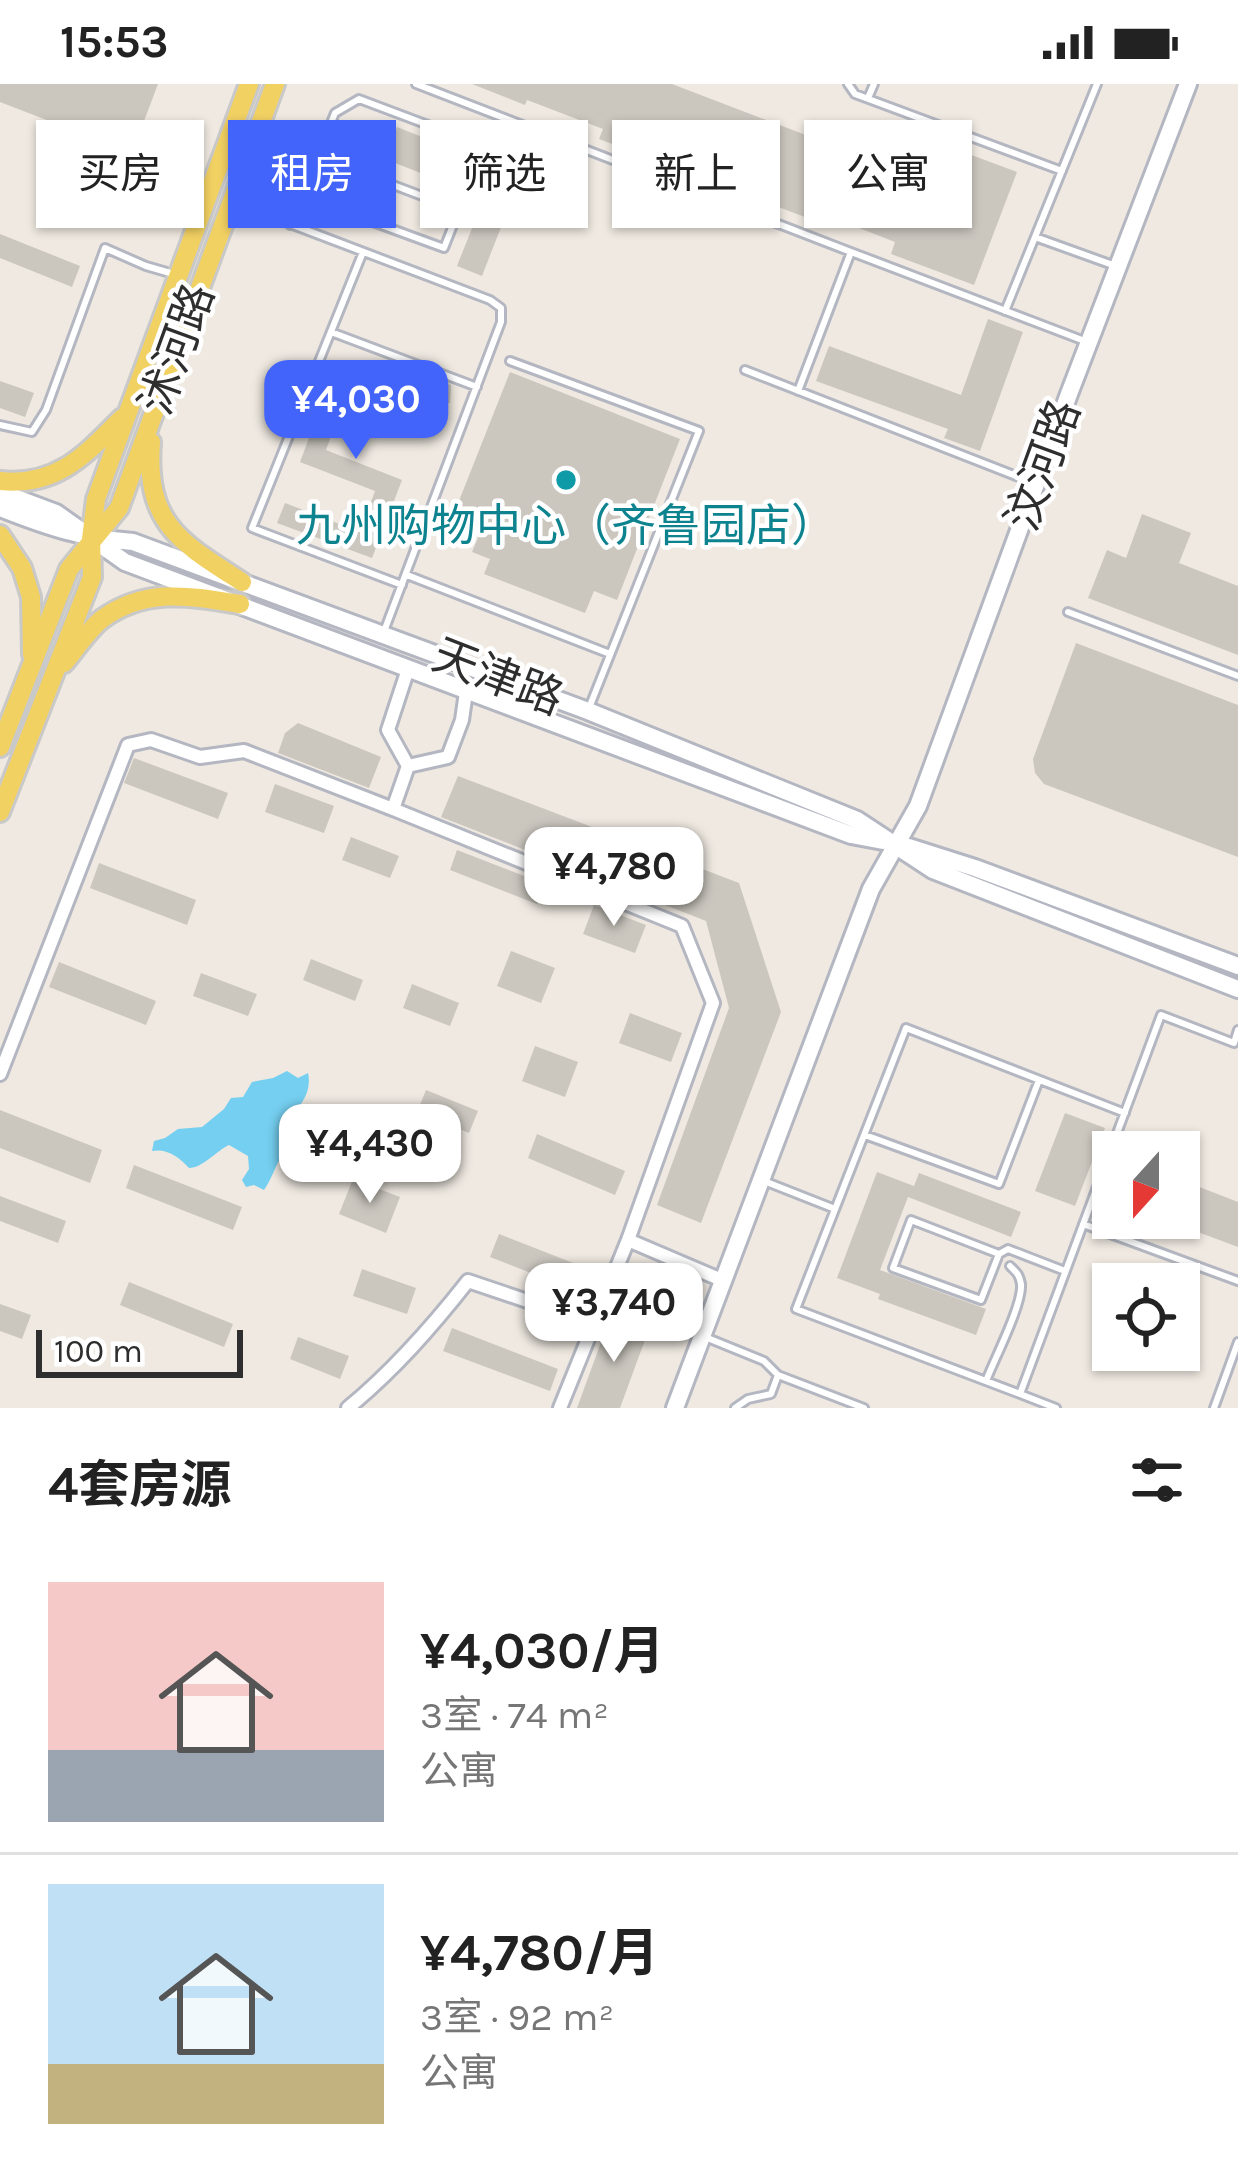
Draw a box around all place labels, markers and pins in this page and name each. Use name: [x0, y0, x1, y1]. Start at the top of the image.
pin: ¥4,030: [258, 360, 454, 462]
marker: 九州购物中心（齐鲁园店）: [553, 467, 579, 493]
place label: 九州购物中心（齐鲁园店）: [296, 500, 836, 552]
pin: ¥4,780: [516, 827, 712, 929]
pin: ¥4,430: [272, 1104, 468, 1206]
pin: ¥3,740: [516, 1263, 712, 1365]

